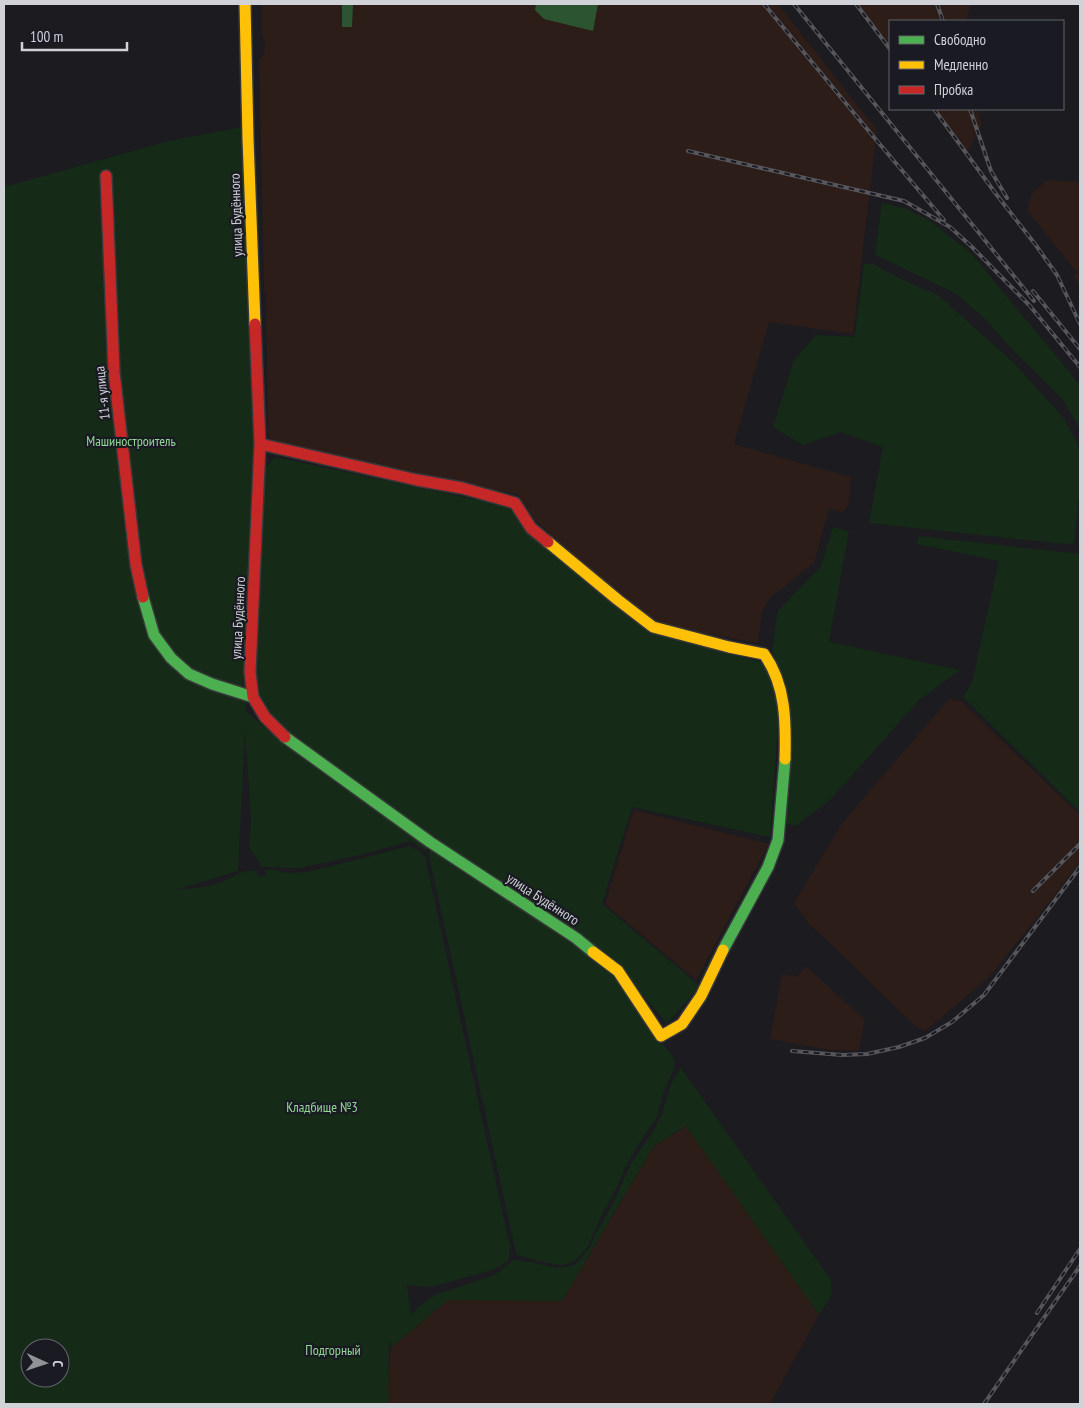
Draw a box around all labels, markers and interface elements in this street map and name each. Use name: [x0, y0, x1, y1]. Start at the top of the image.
scale bar: [22, 20, 128, 52]
legend: [889, 20, 1064, 110]
text: 100 m: [30, 27, 63, 46]
text: Свободно: [934, 30, 986, 49]
text: Медленно: [934, 55, 988, 74]
text: Пробка: [934, 80, 973, 99]
street label: улица Будённого: [226, 173, 246, 257]
street label: 11-я улица: [90, 365, 114, 421]
park label: Машиностроитель: [86, 432, 176, 450]
street label: улица Будённого: [227, 576, 249, 660]
street label: улица Будённого: [503, 869, 583, 929]
park label: Кладбище №3: [286, 1098, 358, 1116]
north arrow: [20, 1338, 70, 1388]
park label: Подгорный: [305, 1341, 361, 1359]
text: С: [49, 1360, 67, 1368]

